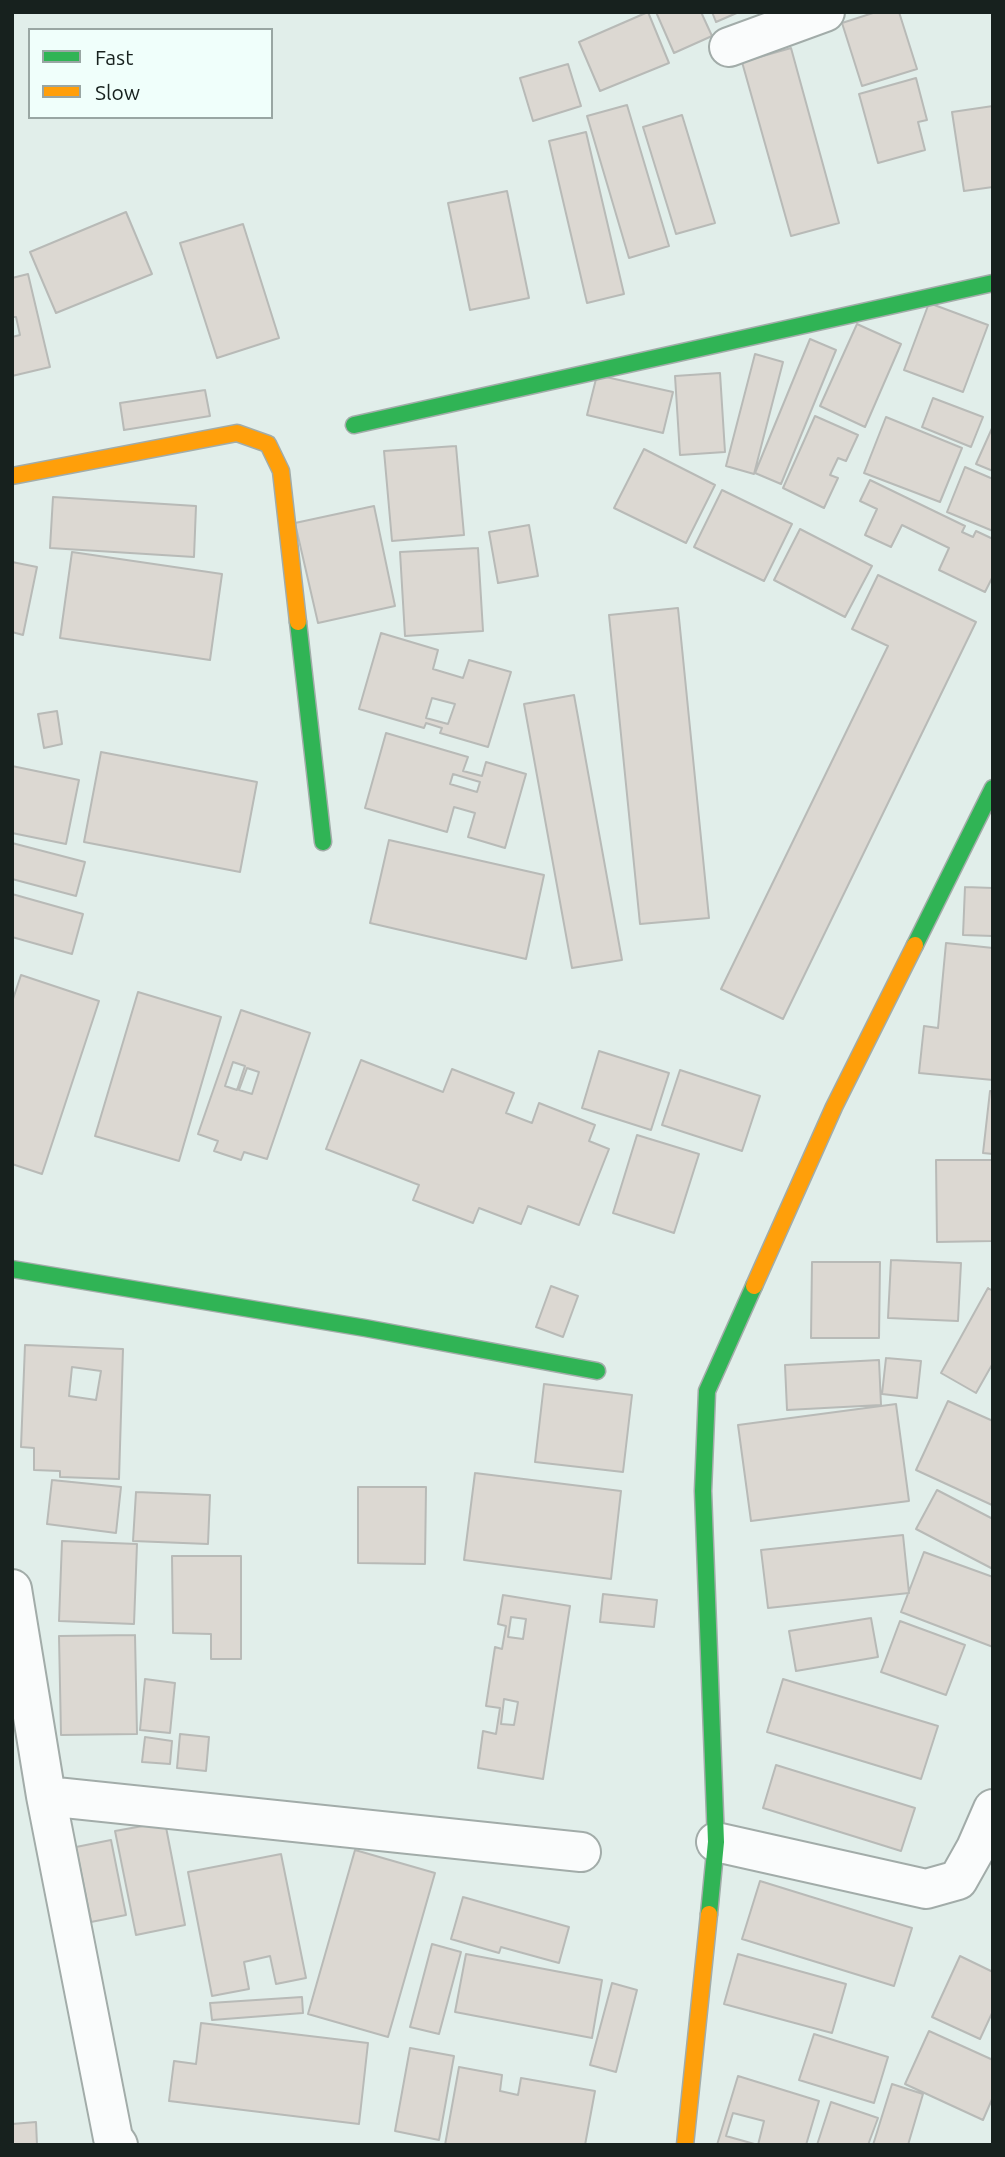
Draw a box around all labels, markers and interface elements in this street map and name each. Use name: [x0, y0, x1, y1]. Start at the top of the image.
legend: [28, 28, 273, 119]
text: Fast: [95, 45, 133, 69]
text: Slow: [95, 80, 140, 104]

